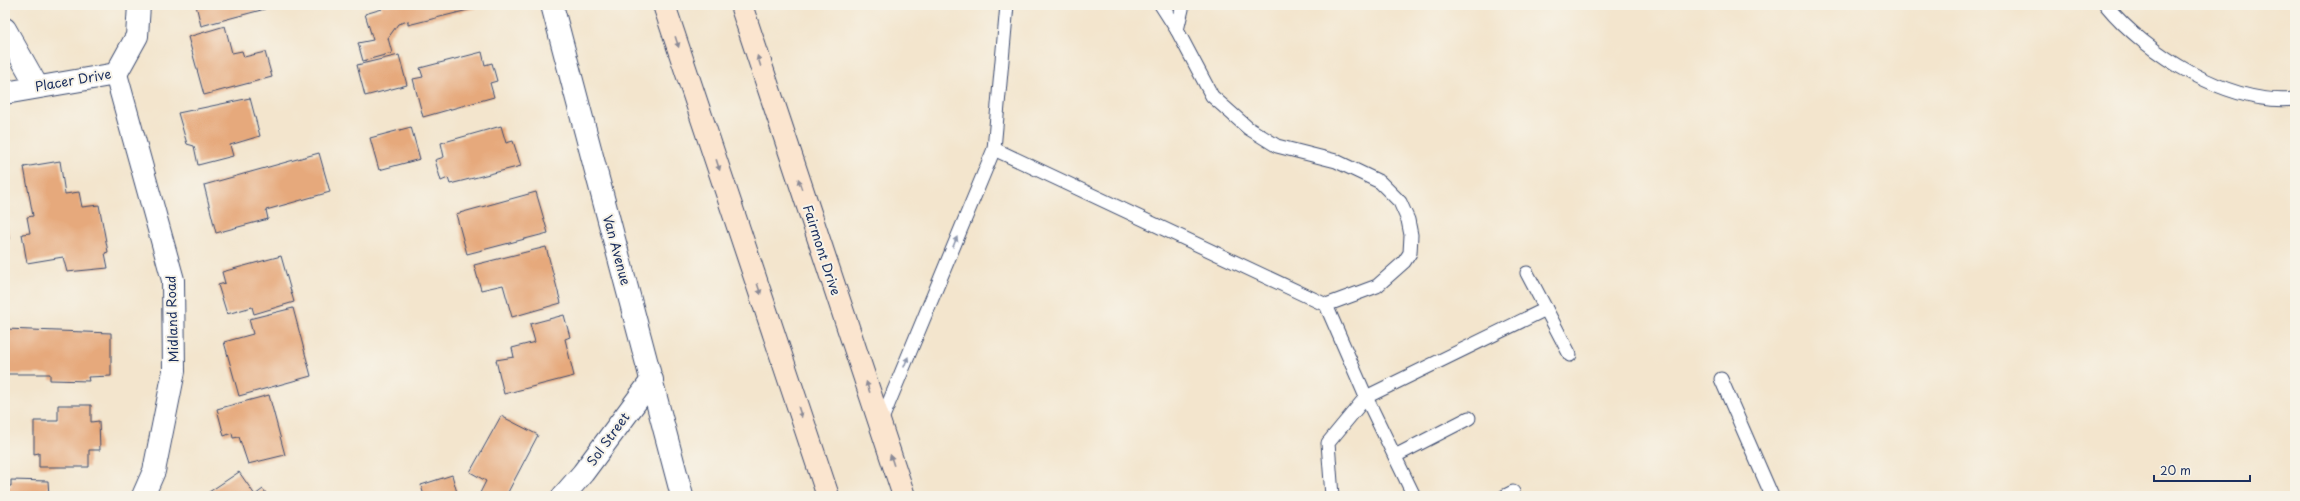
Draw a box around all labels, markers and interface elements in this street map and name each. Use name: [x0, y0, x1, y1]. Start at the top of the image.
one-way arrow: [674, 36, 680, 48]
one-way arrow: [756, 55, 762, 67]
street label: Placer Drive: [33, 63, 113, 96]
one-way arrow: [715, 160, 721, 172]
one-way arrow: [797, 178, 803, 190]
street label: Fairmont Drive: [799, 202, 846, 298]
street label: Van Avenue: [599, 213, 636, 287]
one-way arrow: [953, 236, 959, 248]
street label: Midland Road: [160, 275, 183, 363]
one-way arrow: [756, 283, 762, 295]
one-way arrow: [903, 356, 909, 368]
one-way arrow: [865, 381, 871, 393]
one-way arrow: [797, 406, 803, 418]
street label: Sol Street: [582, 408, 633, 469]
one-way arrow: [889, 454, 895, 466]
scale bar: [2154, 457, 2250, 483]
text: 20 m: [2160, 461, 2191, 479]

